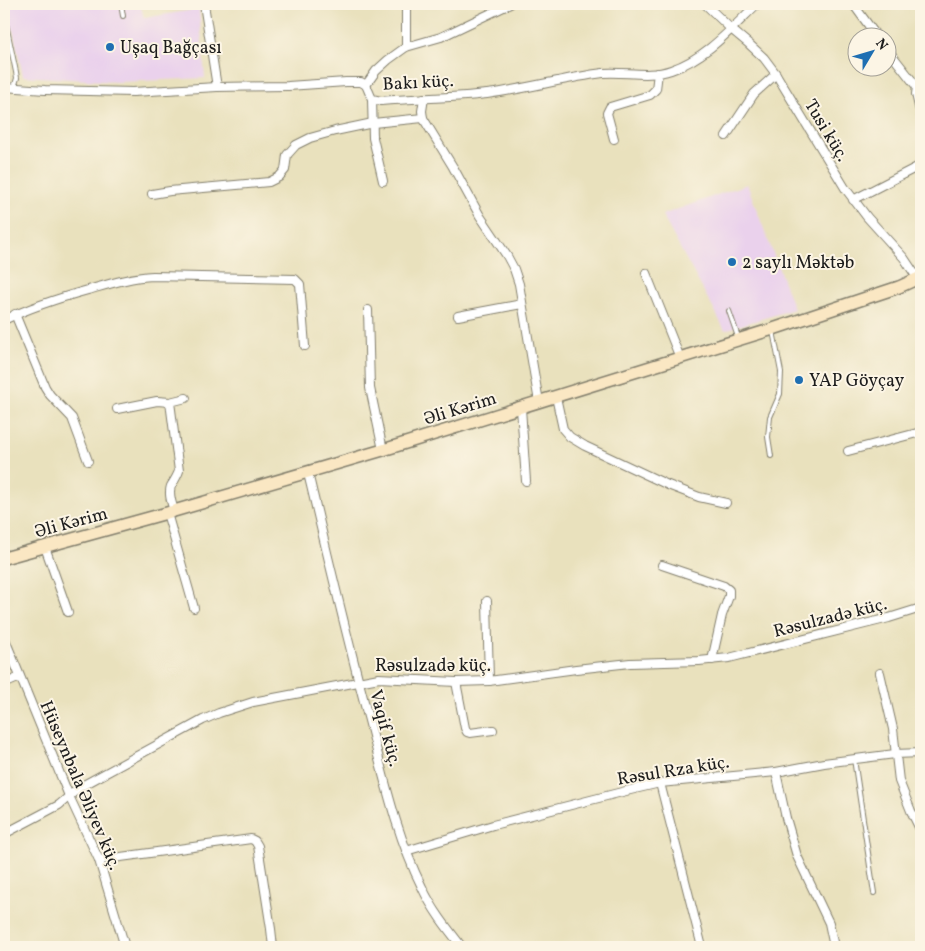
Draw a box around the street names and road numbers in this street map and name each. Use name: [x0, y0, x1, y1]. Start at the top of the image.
street label: Bakı küç.: [382, 69, 454, 98]
street label: Tusi küç.: [797, 95, 854, 167]
street label: Əli Kərim: [421, 387, 500, 432]
street label: Əli Kərim: [32, 502, 111, 545]
street label: Rəsulzadə küç.: [771, 592, 890, 645]
street label: Rəsulzadə küç.: [375, 654, 491, 679]
street label: Vaqif küç.: [362, 687, 407, 770]
street label: Hüseynbala Əliyev küç.: [33, 697, 127, 874]
street label: Rəsul Rza küç.: [615, 750, 731, 793]

